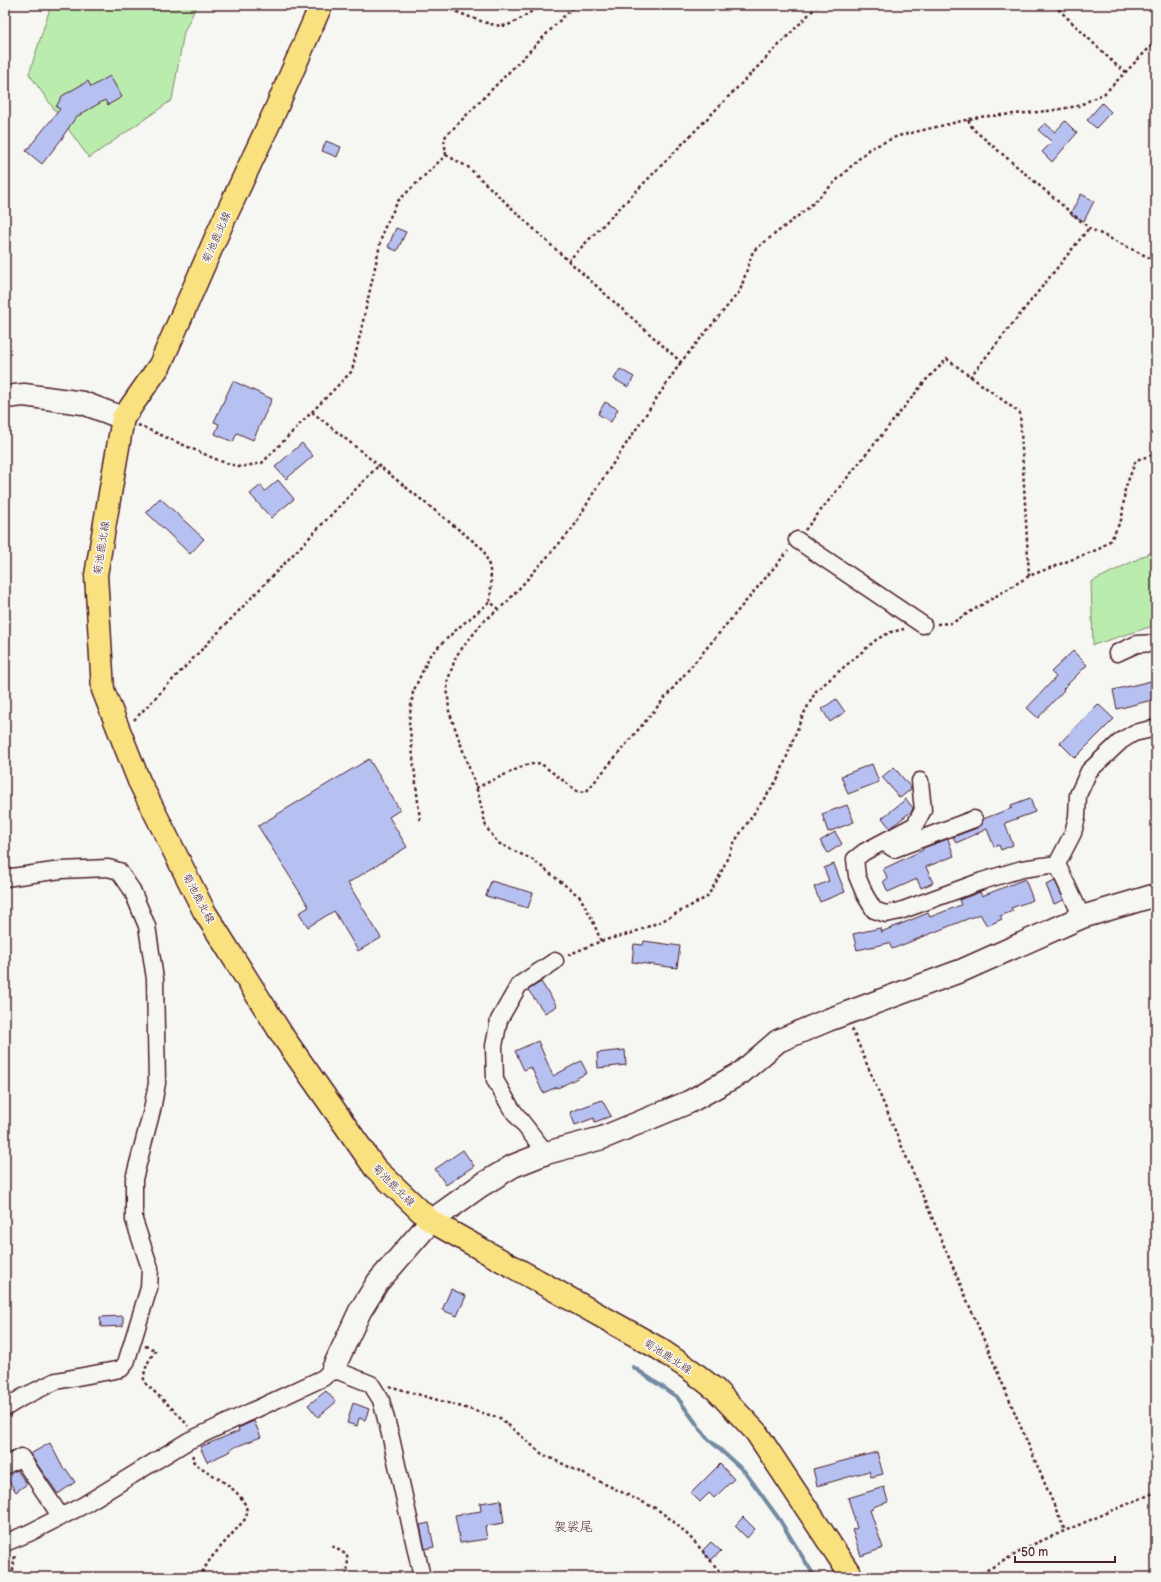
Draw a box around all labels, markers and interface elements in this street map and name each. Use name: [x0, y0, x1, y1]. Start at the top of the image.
street label: 菊池鹿北線: [199, 209, 234, 265]
street label: 菊池鹿北線: [91, 520, 112, 576]
street label: 菊池鹿北線: [180, 871, 217, 926]
street label: 菊池鹿北線: [370, 1161, 418, 1209]
street label: 菊池鹿北線: [641, 1336, 694, 1377]
district label: 袈裟尾: [553, 1519, 593, 1535]
scale bar: [1015, 1538, 1115, 1564]
text: 50 m: [1021, 1545, 1048, 1560]

